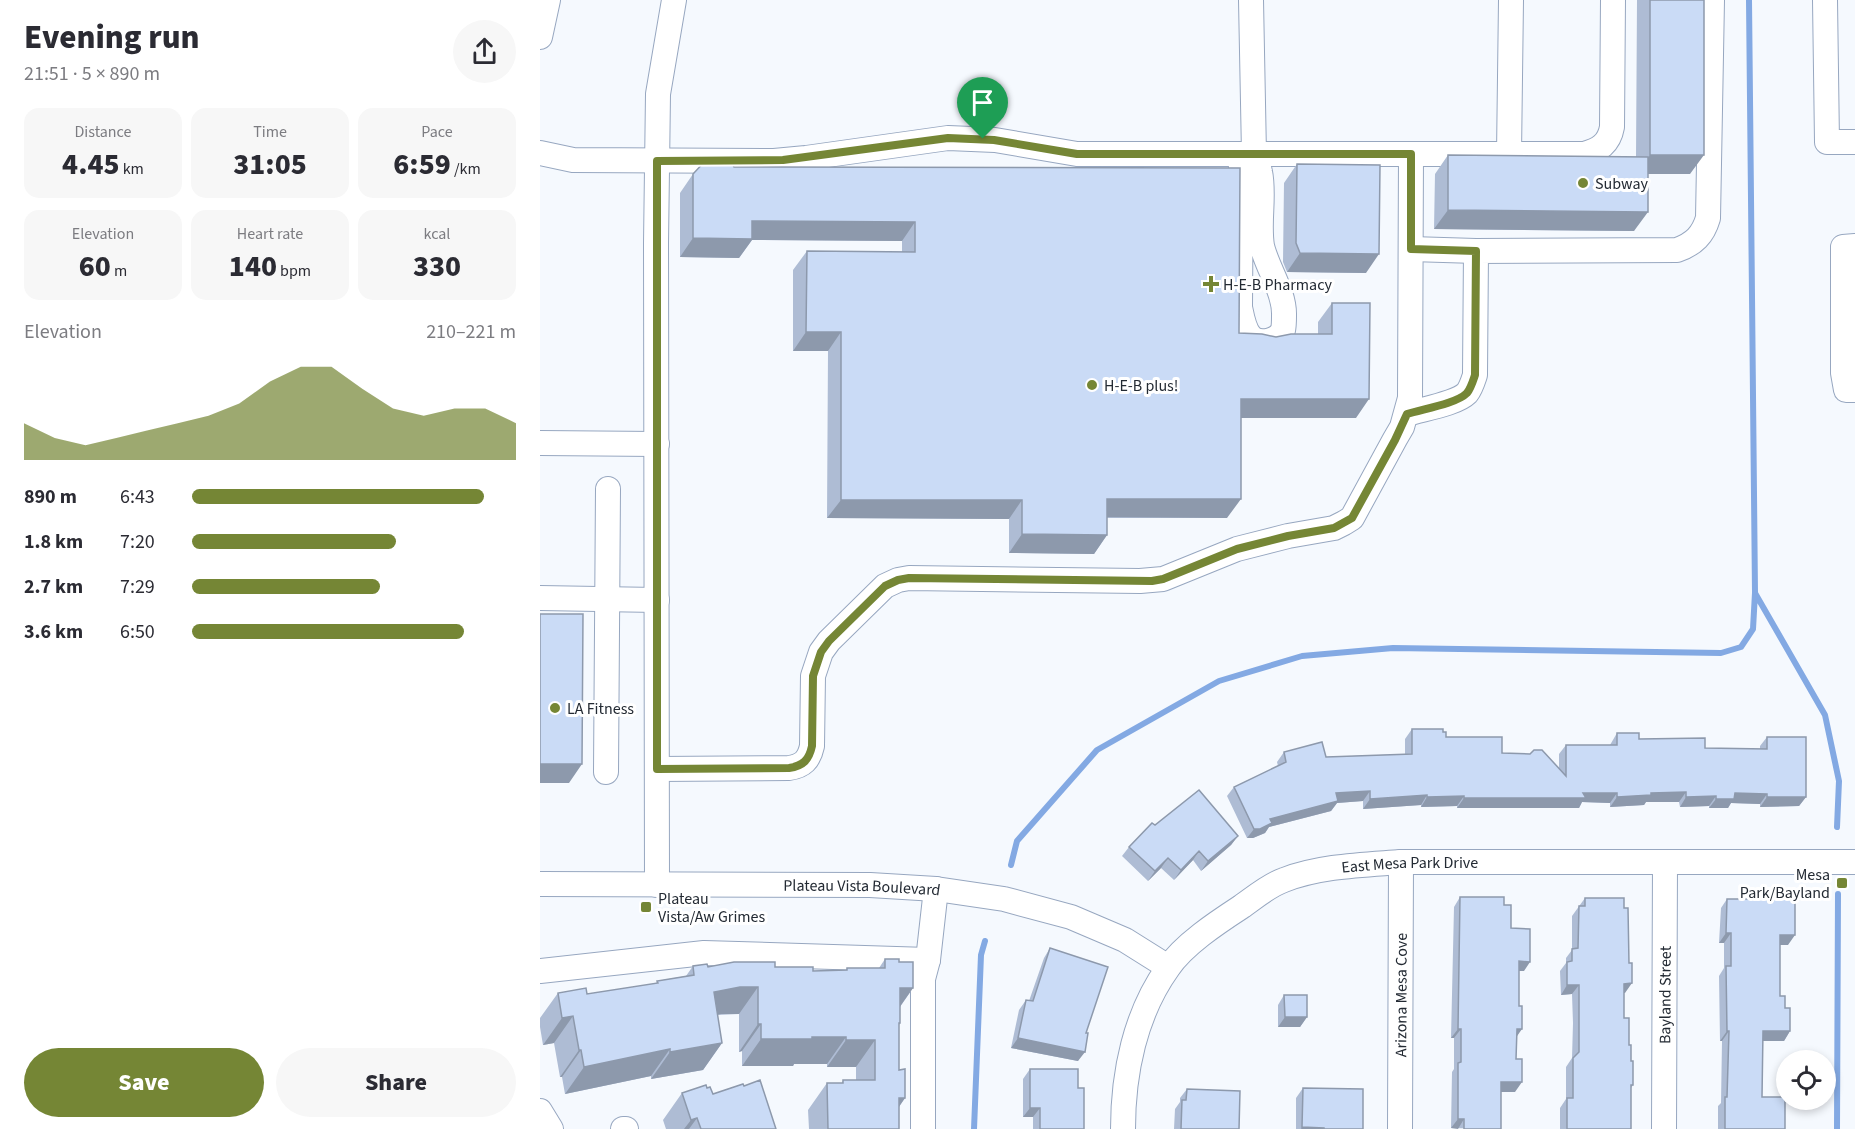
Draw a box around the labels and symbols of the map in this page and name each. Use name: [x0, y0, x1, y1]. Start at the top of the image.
pin: [957, 77, 1008, 139]
place label: Subway: [1595, 173, 1648, 195]
marker: Subway: [1576, 176, 1590, 190]
place label: H-E-B Pharmacy: [1223, 274, 1333, 296]
marker: H-E-B Pharmacy: [1204, 277, 1218, 291]
place label: H-E-B plus!: [1104, 375, 1178, 397]
marker: H-E-B plus!: [1085, 378, 1099, 392]
place label: LA Fitness: [567, 698, 634, 720]
marker: LA Fitness: [548, 701, 562, 715]
street label: East Mesa Park Drive: [1340, 852, 1478, 879]
place label: Mesa Park/Bayland: [1740, 864, 1830, 904]
street label: Plateau Vista Boulevard: [783, 875, 942, 902]
marker: Mesa Park/Bayland: [1835, 876, 1849, 890]
place label: Plateau Vista/Aw Grimes: [658, 888, 766, 928]
marker: Plateau Vista/Aw Grimes: [639, 900, 653, 914]
street label: Arizona Mesa Cove: [1390, 933, 1413, 1057]
street label: Bayland Street: [1654, 945, 1677, 1044]

